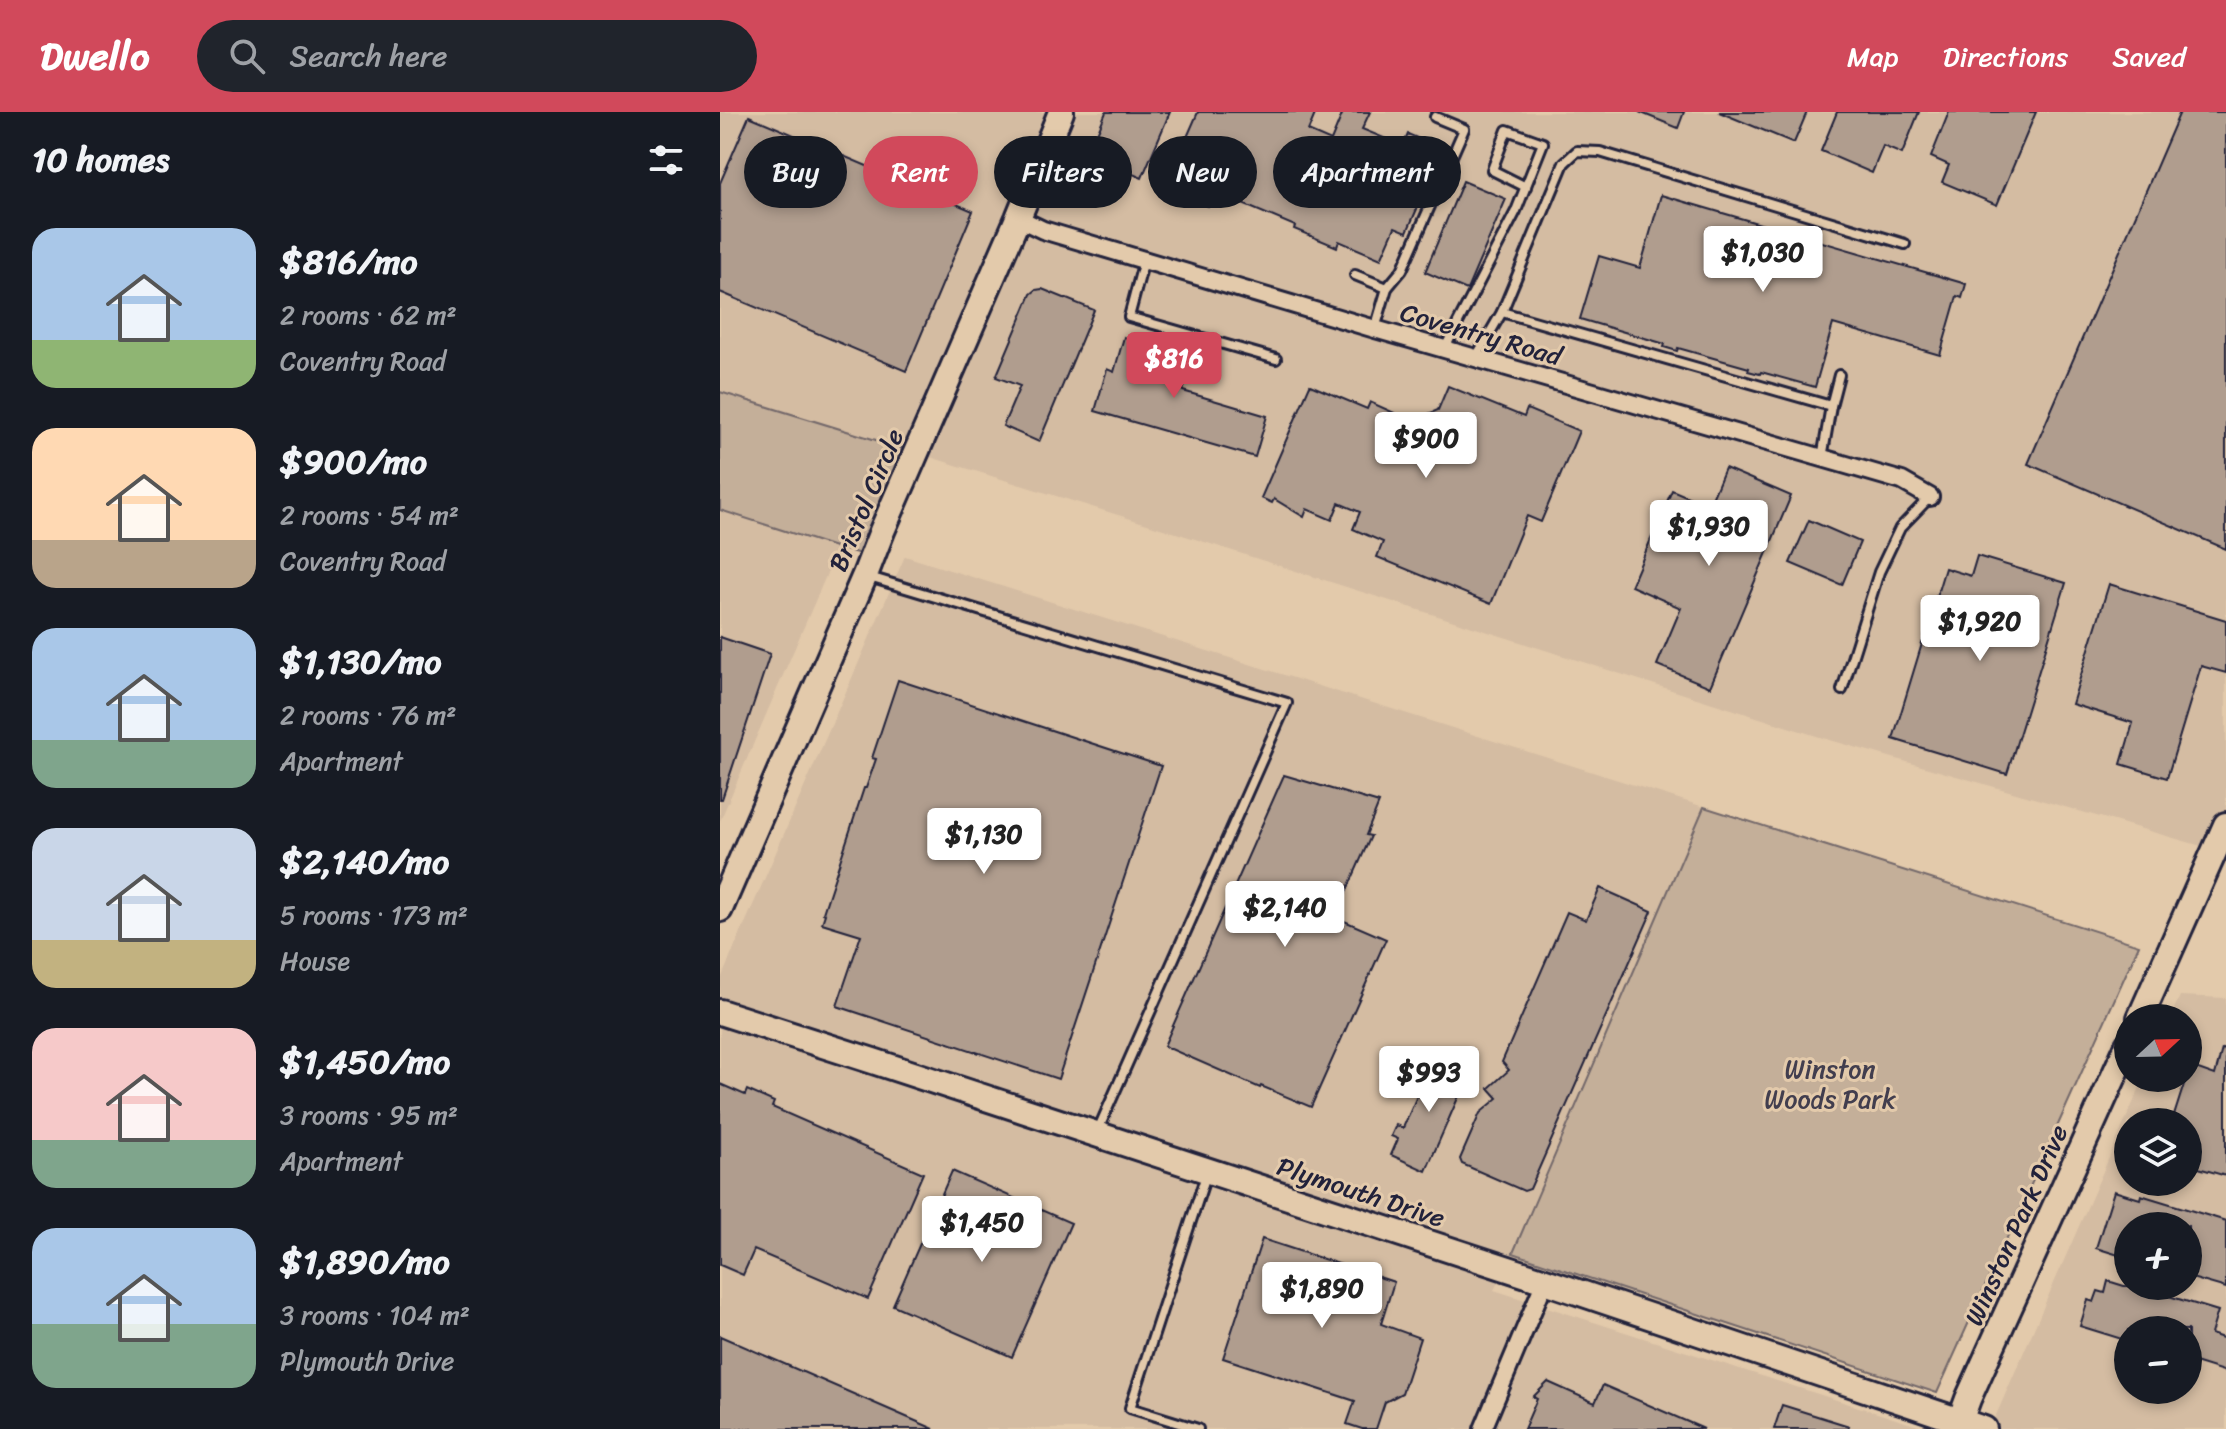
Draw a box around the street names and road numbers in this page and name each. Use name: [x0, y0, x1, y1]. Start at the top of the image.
street label: Coventry Road: [1395, 289, 1569, 380]
street label: Bristol Circle: [815, 421, 917, 579]
street label: Winston Park Drive: [1951, 1117, 2081, 1333]
street label: Plymouth Drive: [1271, 1143, 1451, 1241]

